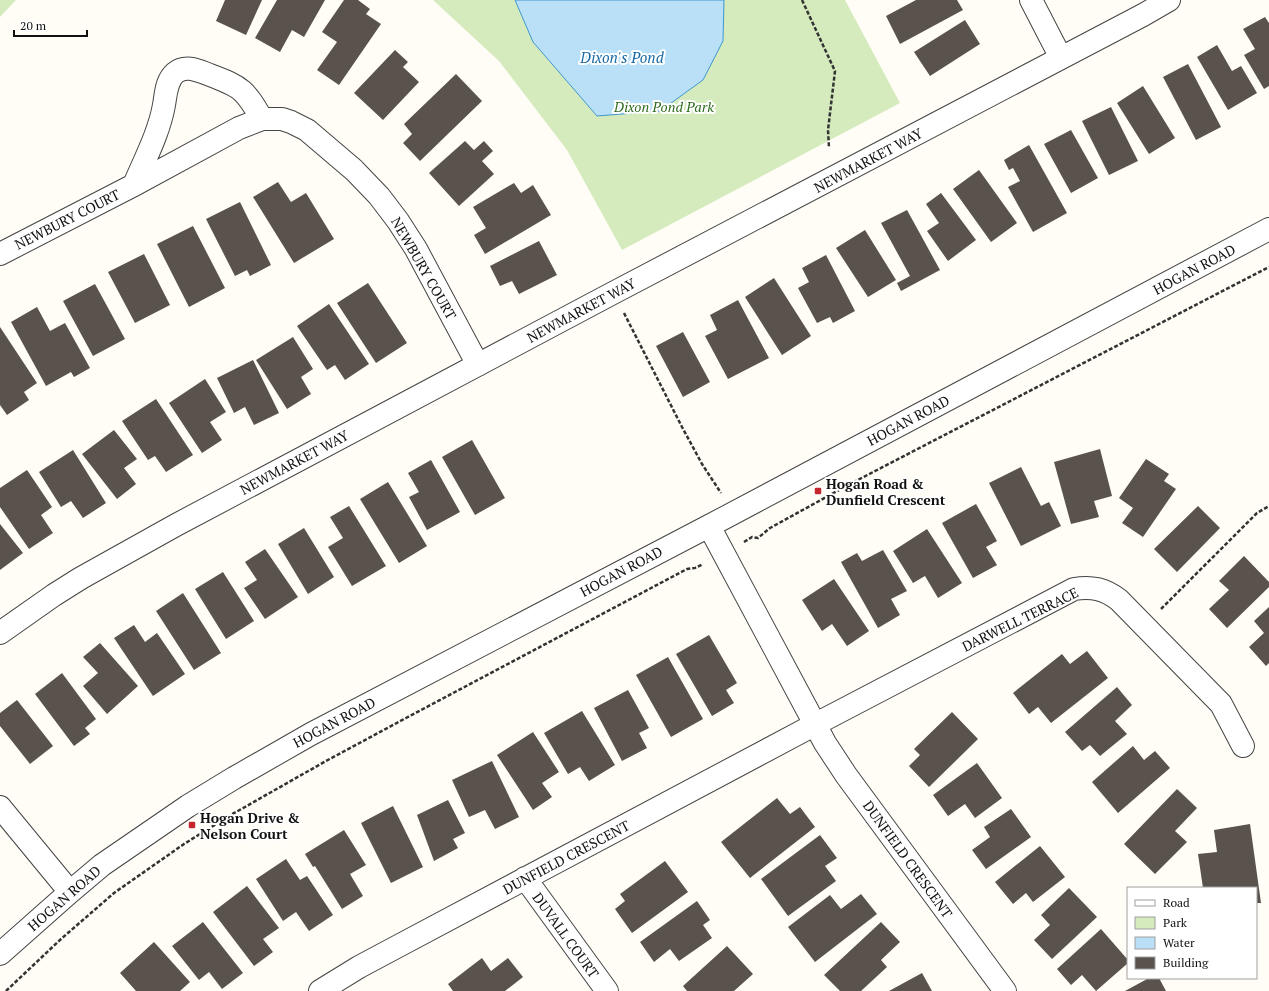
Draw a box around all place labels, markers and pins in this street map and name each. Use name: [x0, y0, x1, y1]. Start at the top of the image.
place label: Hogan Road & Dunfield Crescent: [826, 474, 946, 509]
marker: Hogan Road & Dunfield Crescent: [813, 486, 823, 496]
place label: Hogan Drive & Nelson Court: [200, 808, 300, 843]
marker: Hogan Drive & Nelson Court: [187, 820, 197, 830]

